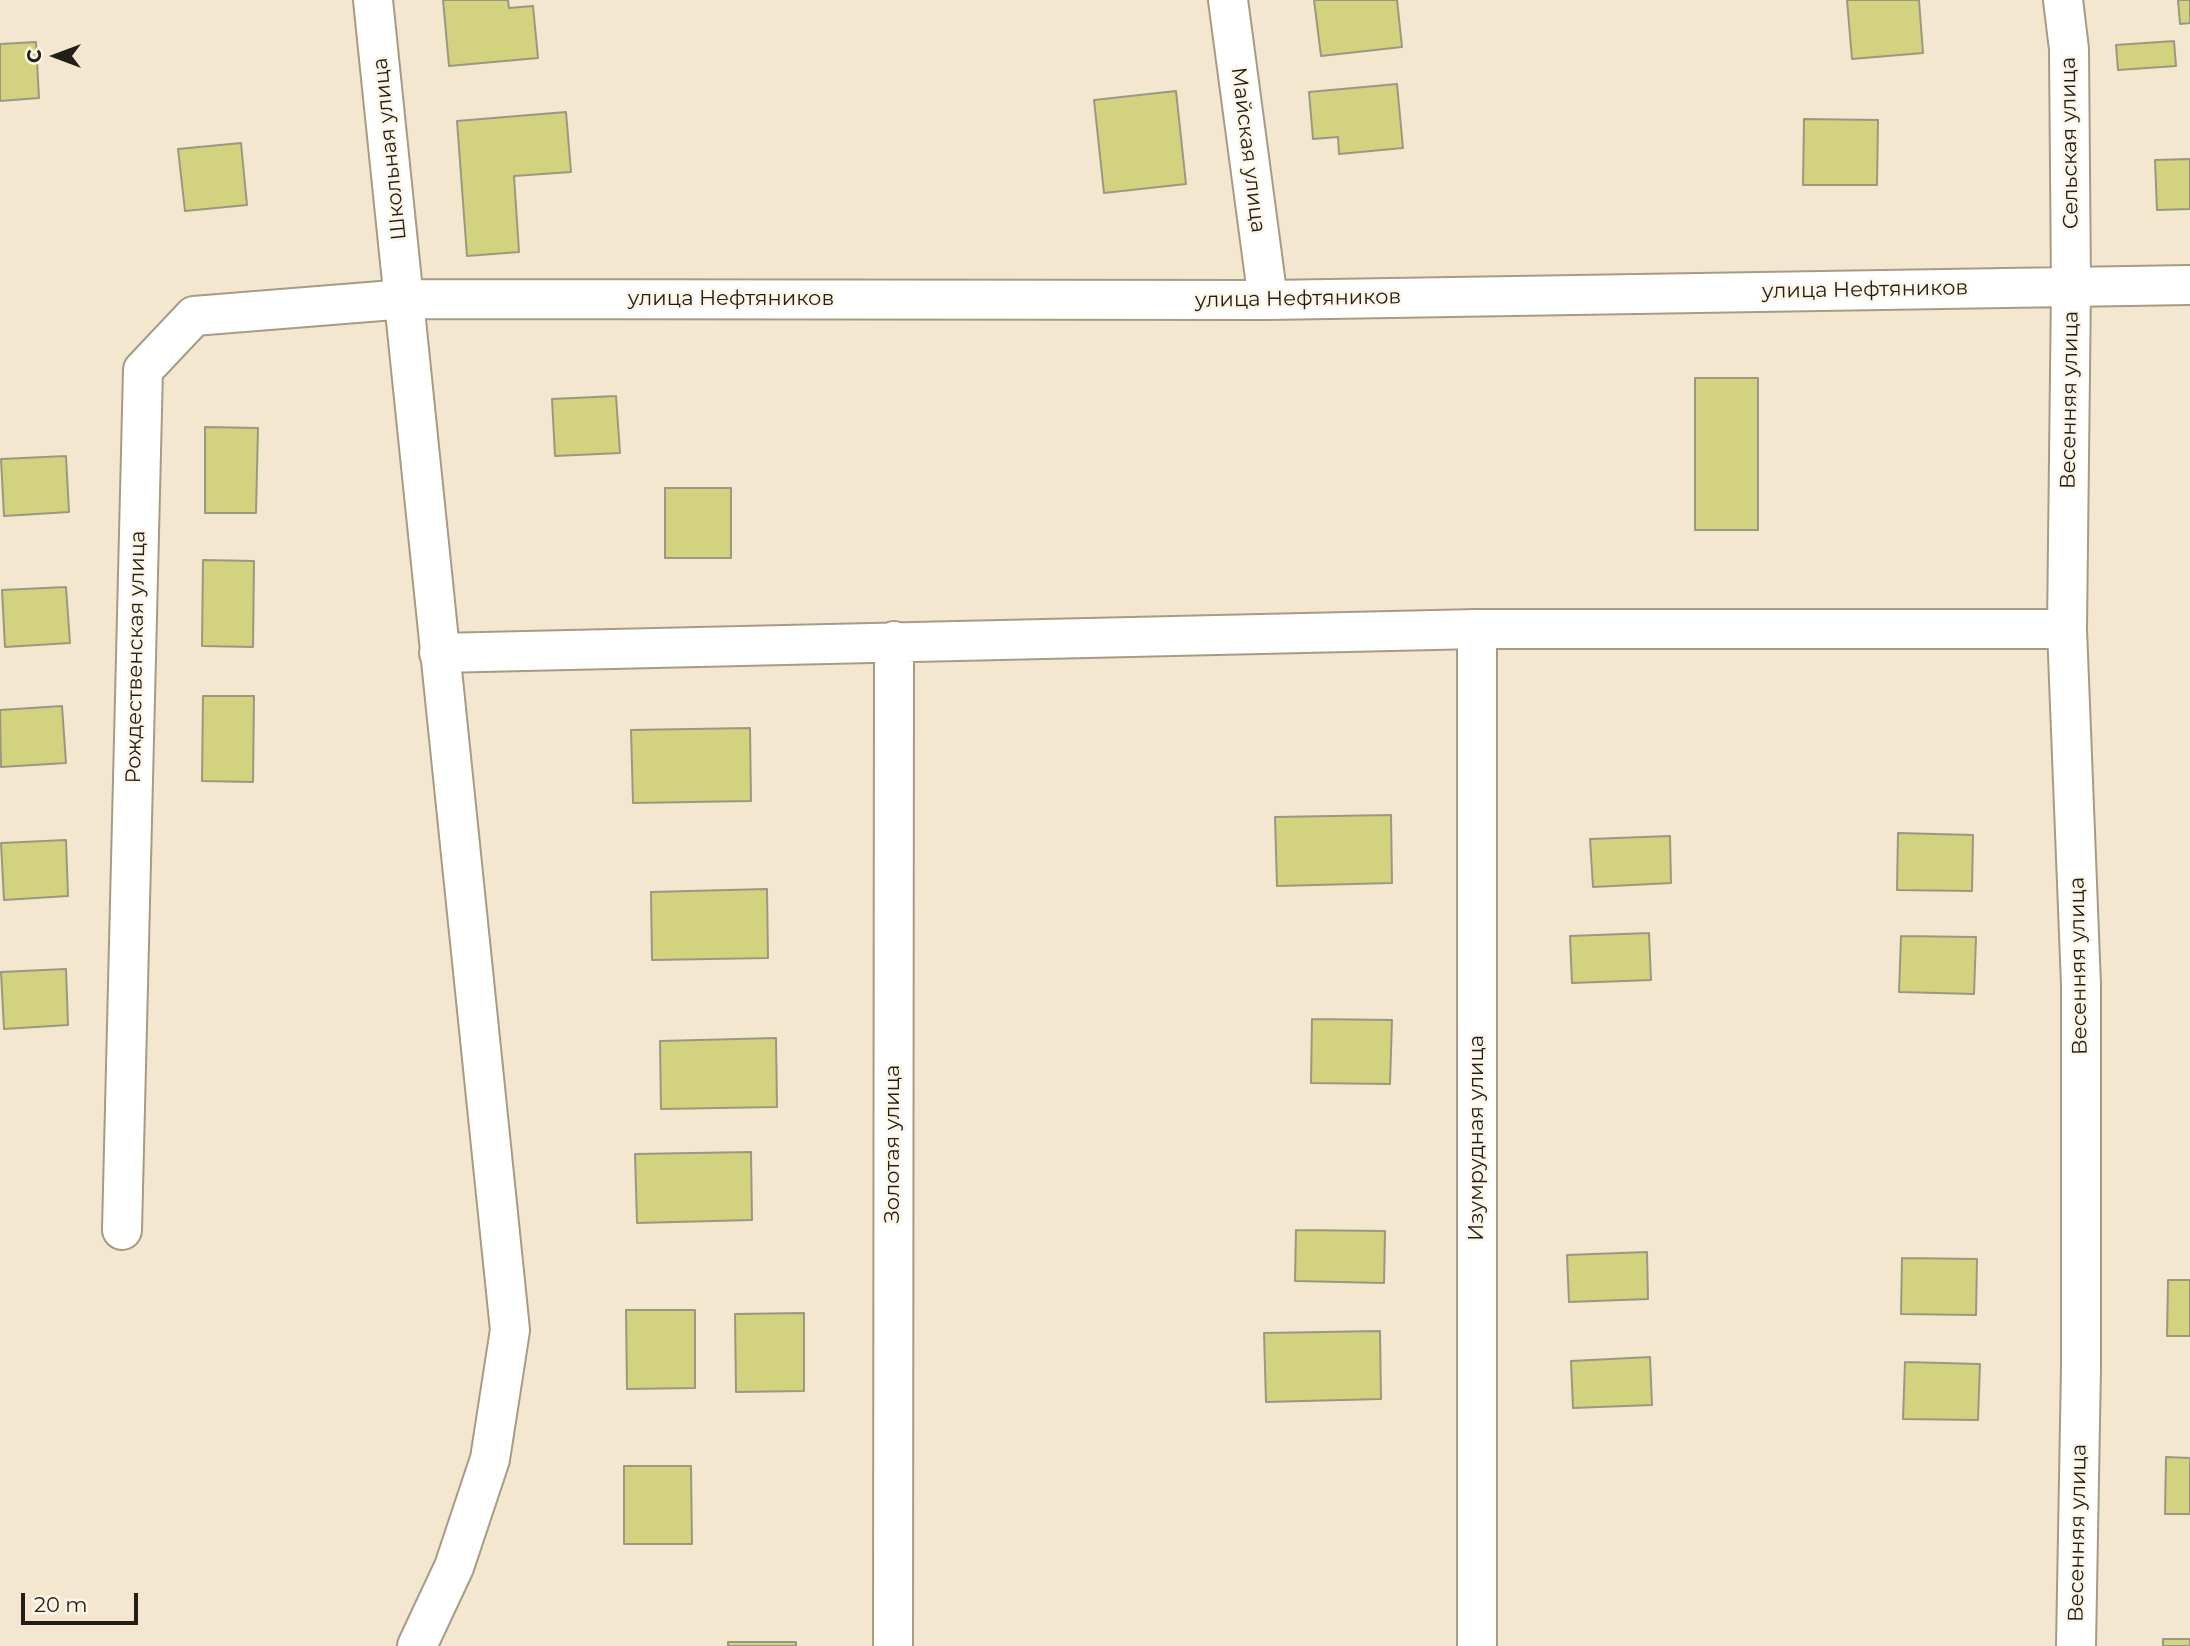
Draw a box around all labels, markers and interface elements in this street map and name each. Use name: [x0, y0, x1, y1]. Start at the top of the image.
north arrow: [21, 21, 91, 91]
text: С: [23, 49, 46, 63]
street label: Школьная улица: [368, 56, 412, 242]
street label: Сельская улица: [2056, 57, 2084, 229]
street label: Майская улица: [1225, 66, 1271, 234]
street label: улица Нефтяников: [1762, 276, 1968, 304]
street label: улица Нефтяников: [1195, 285, 1401, 313]
street label: улица Нефтяников: [628, 286, 834, 312]
street label: Весенняя улица: [2056, 311, 2084, 489]
street label: Рождественская улица: [121, 530, 151, 784]
street label: Весенняя улица: [2065, 877, 2093, 1055]
street label: Изумрудная улица: [1464, 1035, 1490, 1241]
street label: Золотая улица: [880, 1065, 906, 1223]
street label: Весенняя улица: [2064, 1444, 2092, 1622]
scale bar: [24, 1580, 142, 1624]
text: 20 m: [34, 1592, 88, 1617]

